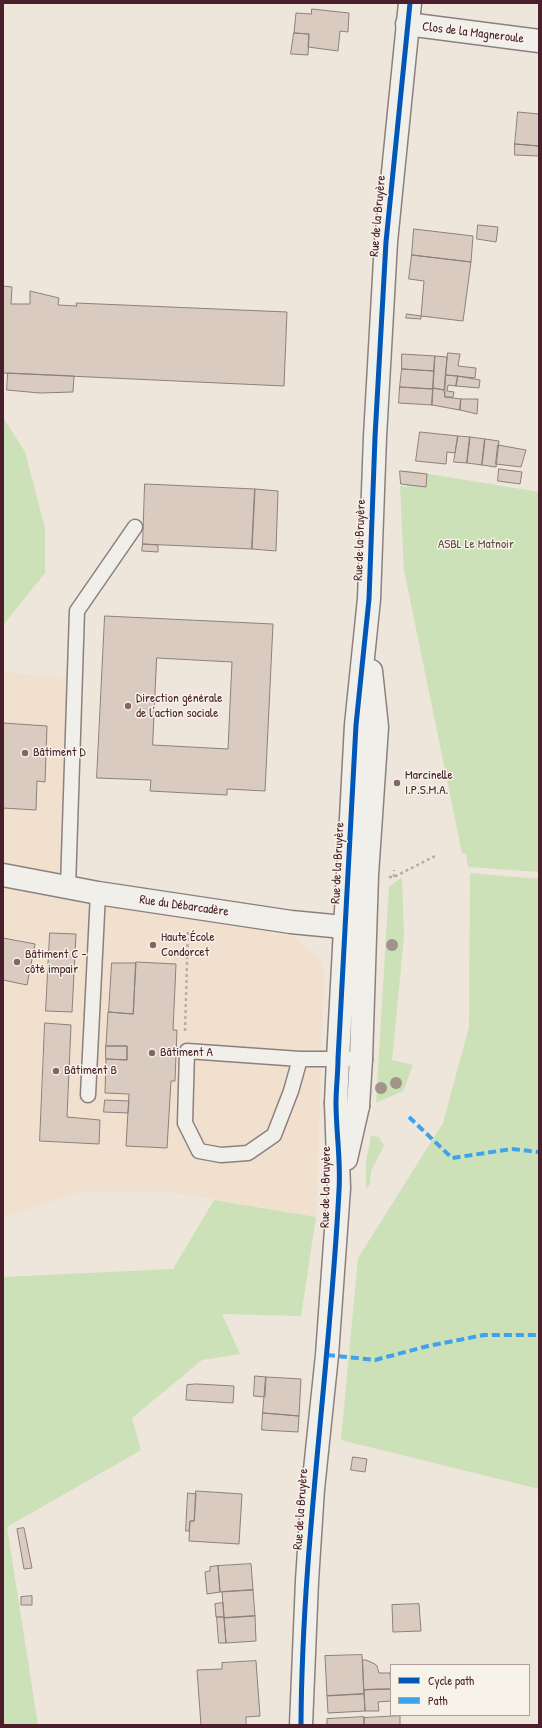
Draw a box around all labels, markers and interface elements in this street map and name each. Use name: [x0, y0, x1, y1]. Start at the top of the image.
street label: Clos de la Magneroule: [421, 19, 525, 47]
street label: Rue de la Bruyère: [367, 175, 389, 257]
street label: Rue de la Bruyère: [351, 499, 369, 581]
park label: ASBL Le Matnoir: [438, 537, 514, 553]
place label: Direction générale de l'action sociale: [136, 691, 223, 722]
marker: Direction générale de l'action sociale: [123, 701, 133, 711]
place label: Bâtiment D: [33, 745, 86, 761]
marker: Bâtiment D: [20, 748, 30, 758]
place label: Marcinelle I.P.S.M.A.: [405, 768, 453, 799]
marker: Marcinelle I.P.S.M.A.: [392, 778, 402, 788]
street label: Rue de la Bruyère: [328, 822, 348, 904]
street label: Rue du Débarcadère: [138, 892, 230, 920]
place label: Haute École Condorcet: [161, 930, 215, 961]
marker: Haute École Condorcet: [148, 940, 158, 950]
place label: Bâtiment C - côté impair: [25, 947, 87, 978]
marker: Bâtiment C - côté impair: [12, 957, 22, 967]
place label: Bâtiment A: [160, 1045, 213, 1061]
marker: Bâtiment A: [147, 1048, 157, 1058]
place label: Bâtiment B: [64, 1063, 117, 1079]
marker: Bâtiment B: [51, 1066, 61, 1076]
street label: Rue de la Bruyère: [317, 1146, 335, 1228]
street label: Rue de la Bruyère: [290, 1468, 312, 1550]
legend: [390, 1664, 530, 1716]
text: Cycle path: [428, 1672, 474, 1689]
text: Path: [428, 1692, 448, 1709]

